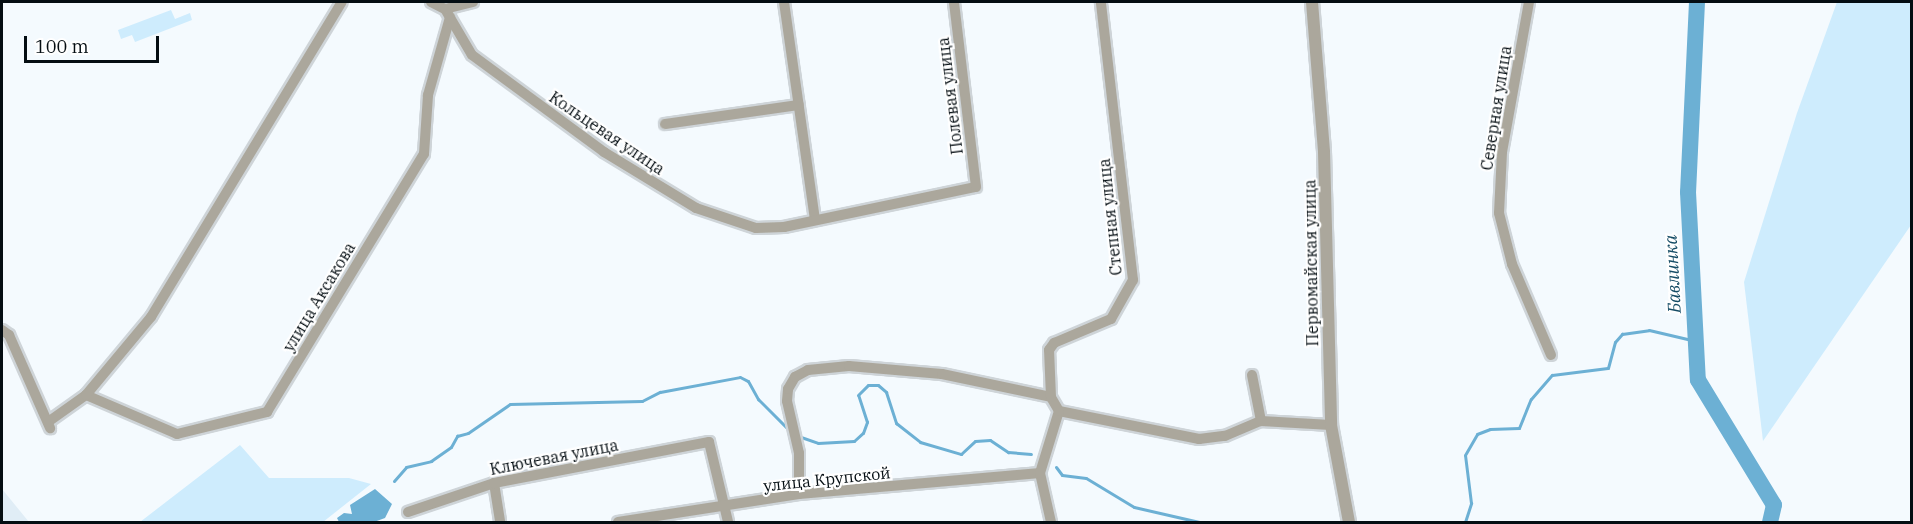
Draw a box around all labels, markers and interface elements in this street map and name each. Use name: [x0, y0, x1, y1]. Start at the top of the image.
scale bar: [27, 24, 162, 62]
text: 100 m: [35, 35, 89, 58]
street label: Полевая улица: [933, 36, 967, 156]
street label: Северная улица: [1477, 44, 1515, 172]
street label: Кольцевая улица: [546, 87, 668, 179]
street label: Степная улица: [1094, 158, 1126, 276]
street label: Первомайская улица: [1300, 179, 1322, 347]
water label: Бавлинка: [1660, 234, 1686, 314]
street label: улица Аксакова: [279, 239, 359, 355]
street label: Ключевая улица: [488, 435, 620, 479]
street label: улица Крупской: [762, 463, 892, 495]

